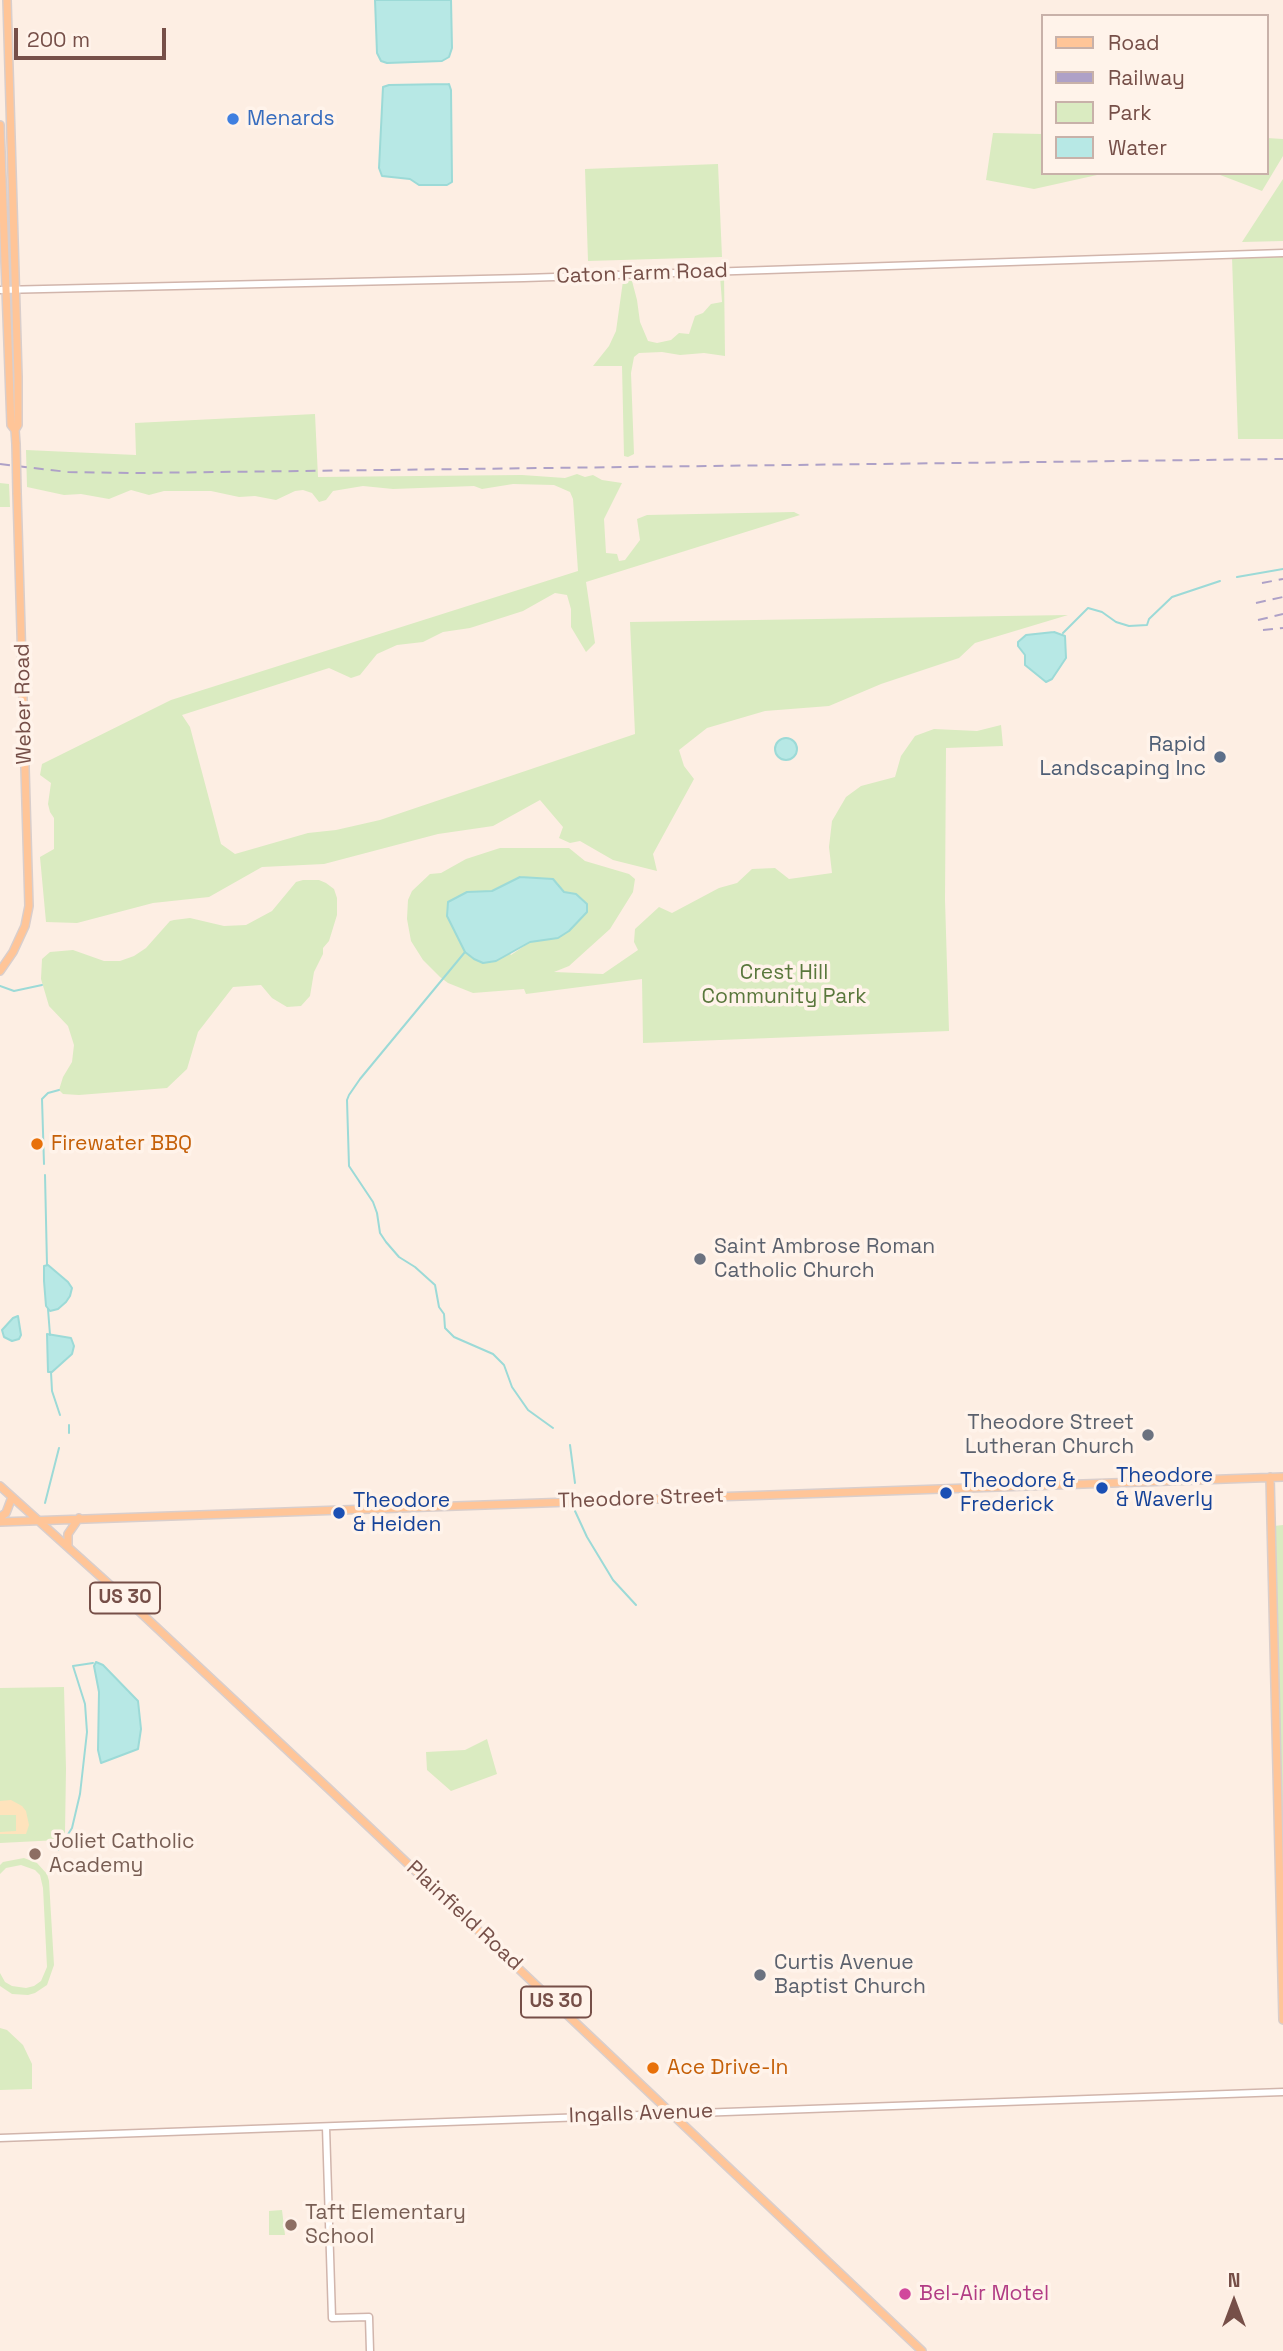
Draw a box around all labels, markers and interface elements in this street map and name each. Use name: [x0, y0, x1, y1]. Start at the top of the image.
scale bar: [18, 14, 170, 58]
legend: [1042, 14, 1269, 175]
text: 200 m: [27, 26, 90, 53]
text: Road: [1108, 29, 1160, 56]
text: Railway: [1108, 64, 1185, 91]
text: Park: [1108, 99, 1152, 126]
place label: Menards: [247, 106, 335, 132]
marker: Menards: [225, 111, 241, 127]
text: Water: [1108, 134, 1167, 161]
street label: Caton Farm Road: [556, 258, 728, 290]
street label: Weber Road: [10, 643, 38, 765]
place label: Rapid Landscaping Inc: [1039, 732, 1206, 782]
marker: Rapid Landscaping Inc: [1212, 749, 1228, 765]
park label: Crest Hill Community Park: [702, 960, 866, 1010]
place label: Firewater BBQ: [51, 1131, 192, 1157]
marker: Firewater BBQ: [29, 1136, 45, 1152]
place label: Saint Ambrose Roman Catholic Church: [714, 1234, 935, 1284]
marker: Saint Ambrose Roman Catholic Church: [692, 1251, 708, 1267]
place label: Theodore Street Lutheran Church: [965, 1410, 1134, 1460]
marker: Theodore Street Lutheran Church: [1140, 1427, 1156, 1443]
place label: Theodore & Waverly: [1116, 1463, 1213, 1513]
place label: Theodore & Frederick: [960, 1468, 1075, 1518]
marker: Theodore & Waverly: [1094, 1480, 1110, 1496]
street label: Theodore Street: [557, 1483, 725, 1515]
marker: Theodore & Frederick: [938, 1485, 954, 1501]
place label: Theodore & Heiden: [353, 1488, 450, 1538]
marker: Theodore & Heiden: [331, 1505, 347, 1521]
road number: US 30: [90, 1582, 160, 1614]
place label: Joliet Catholic Academy: [49, 1829, 195, 1879]
marker: Joliet Catholic Academy: [27, 1846, 43, 1862]
street label: Plainfield Road: [401, 1856, 527, 1976]
place label: Curtis Avenue Baptist Church: [774, 1950, 926, 2000]
marker: Curtis Avenue Baptist Church: [752, 1967, 768, 1983]
road number: US 30: [521, 1986, 591, 2018]
place label: Ace Drive-In: [667, 2055, 788, 2081]
marker: Ace Drive-In: [645, 2060, 661, 2076]
street label: Ingalls Avenue: [568, 2099, 714, 2129]
place label: Taft Elementary School: [305, 2200, 466, 2250]
marker: Taft Elementary School: [283, 2217, 299, 2233]
north arrow: [1199, 2267, 1269, 2337]
text: N: [1228, 2268, 1240, 2293]
place label: Bel-Air Motel: [919, 2281, 1049, 2307]
marker: Bel-Air Motel: [897, 2286, 913, 2302]

